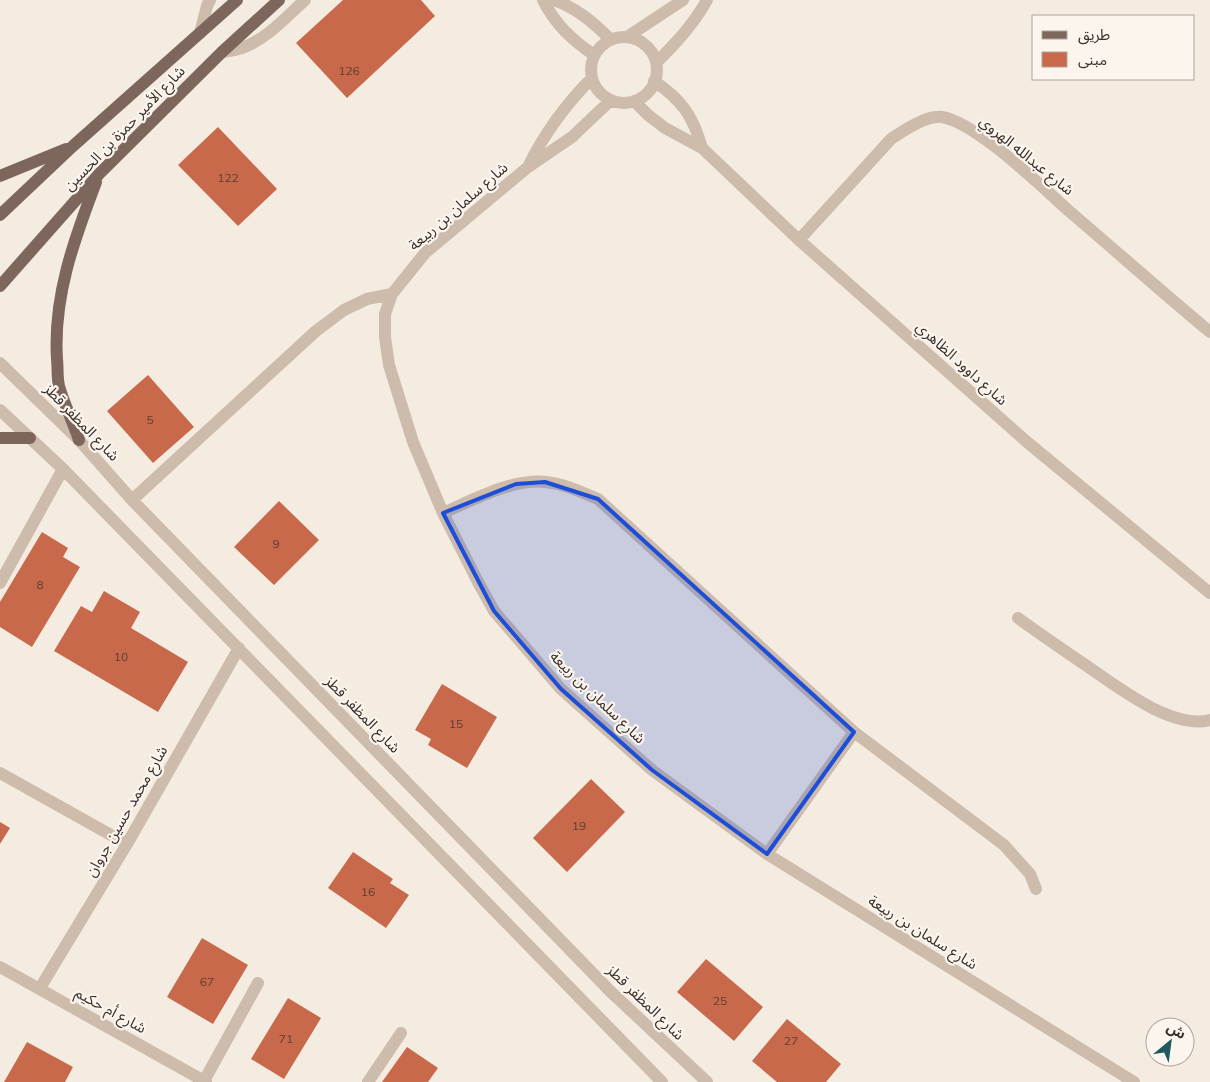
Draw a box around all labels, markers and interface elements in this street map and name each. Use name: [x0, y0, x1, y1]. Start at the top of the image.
legend: [1032, 15, 1195, 80]
text: طريق: [1078, 25, 1110, 45]
text: مبنى: [1078, 50, 1107, 69]
street label: شارع الأمير حمزة بن الحسين: [59, 61, 191, 197]
house number: 126: [338, 63, 360, 78]
street label: شارع عبدالله الهروي: [974, 111, 1078, 201]
street label: شارع سلمان بن ربيعة: [404, 158, 514, 257]
house number: 122: [217, 170, 239, 185]
street label: شارع داوود الظاهري: [910, 317, 1012, 412]
street label: شارع المظفر قطز: [37, 379, 124, 467]
house number: 5: [146, 412, 154, 427]
house number: 9: [272, 536, 280, 551]
house number: 8: [36, 577, 44, 592]
street label: شارع سلمان بن ربيعة: [544, 647, 650, 750]
house number: 10: [114, 649, 128, 664]
street label: شارع المظفر قطز: [318, 671, 405, 759]
house number: 15: [449, 716, 463, 731]
street label: شارع محمد حسين جروان: [81, 742, 174, 882]
house number: 19: [572, 818, 586, 833]
house number: 16: [361, 884, 375, 899]
street label: شارع سلمان بن ربيعة: [863, 891, 981, 976]
street label: شارع المظفر قطز: [600, 960, 689, 1046]
house number: 67: [200, 974, 214, 989]
street label: شارع أم حكيم: [71, 983, 150, 1040]
house number: 25: [713, 993, 727, 1008]
north arrow: [1145, 1017, 1195, 1067]
text: ش: [1164, 1018, 1189, 1043]
house number: 71: [279, 1031, 293, 1046]
house number: 27: [784, 1033, 798, 1048]

